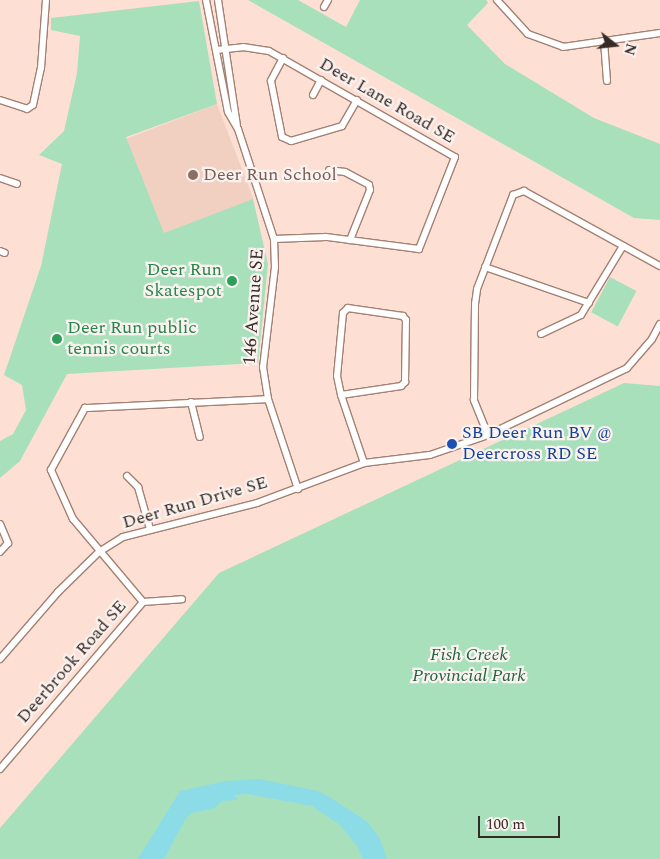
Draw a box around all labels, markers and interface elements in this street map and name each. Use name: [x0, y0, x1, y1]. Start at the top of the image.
north arrow: [590, 20, 640, 70]
text: N: [618, 41, 642, 58]
street label: Deer Lane Road SE: [315, 53, 459, 149]
place label: Deer Run School: [203, 164, 337, 186]
marker: Deer Run School: [187, 169, 199, 181]
street label: 146 Avenue SE: [239, 248, 269, 366]
place label: Deer Run Skatespot: [145, 260, 222, 302]
marker: Deer Run Skatespot: [226, 275, 238, 287]
place label: Deer Run public tennis courts: [67, 318, 197, 360]
marker: Deer Run public tennis courts: [51, 333, 63, 345]
place label: SB Deer Run BV @ Deercross RD SE: [462, 423, 612, 466]
marker: SB Deer Run BV @ Deercross RD SE: [446, 438, 458, 450]
street label: Deer Run Drive SE: [120, 472, 270, 534]
street label: Deerbrook Road SE: [13, 596, 131, 728]
park label: Fish Creek Provincial Park: [412, 645, 526, 688]
scale bar: [480, 806, 562, 838]
text: 100 m: [486, 813, 525, 836]

